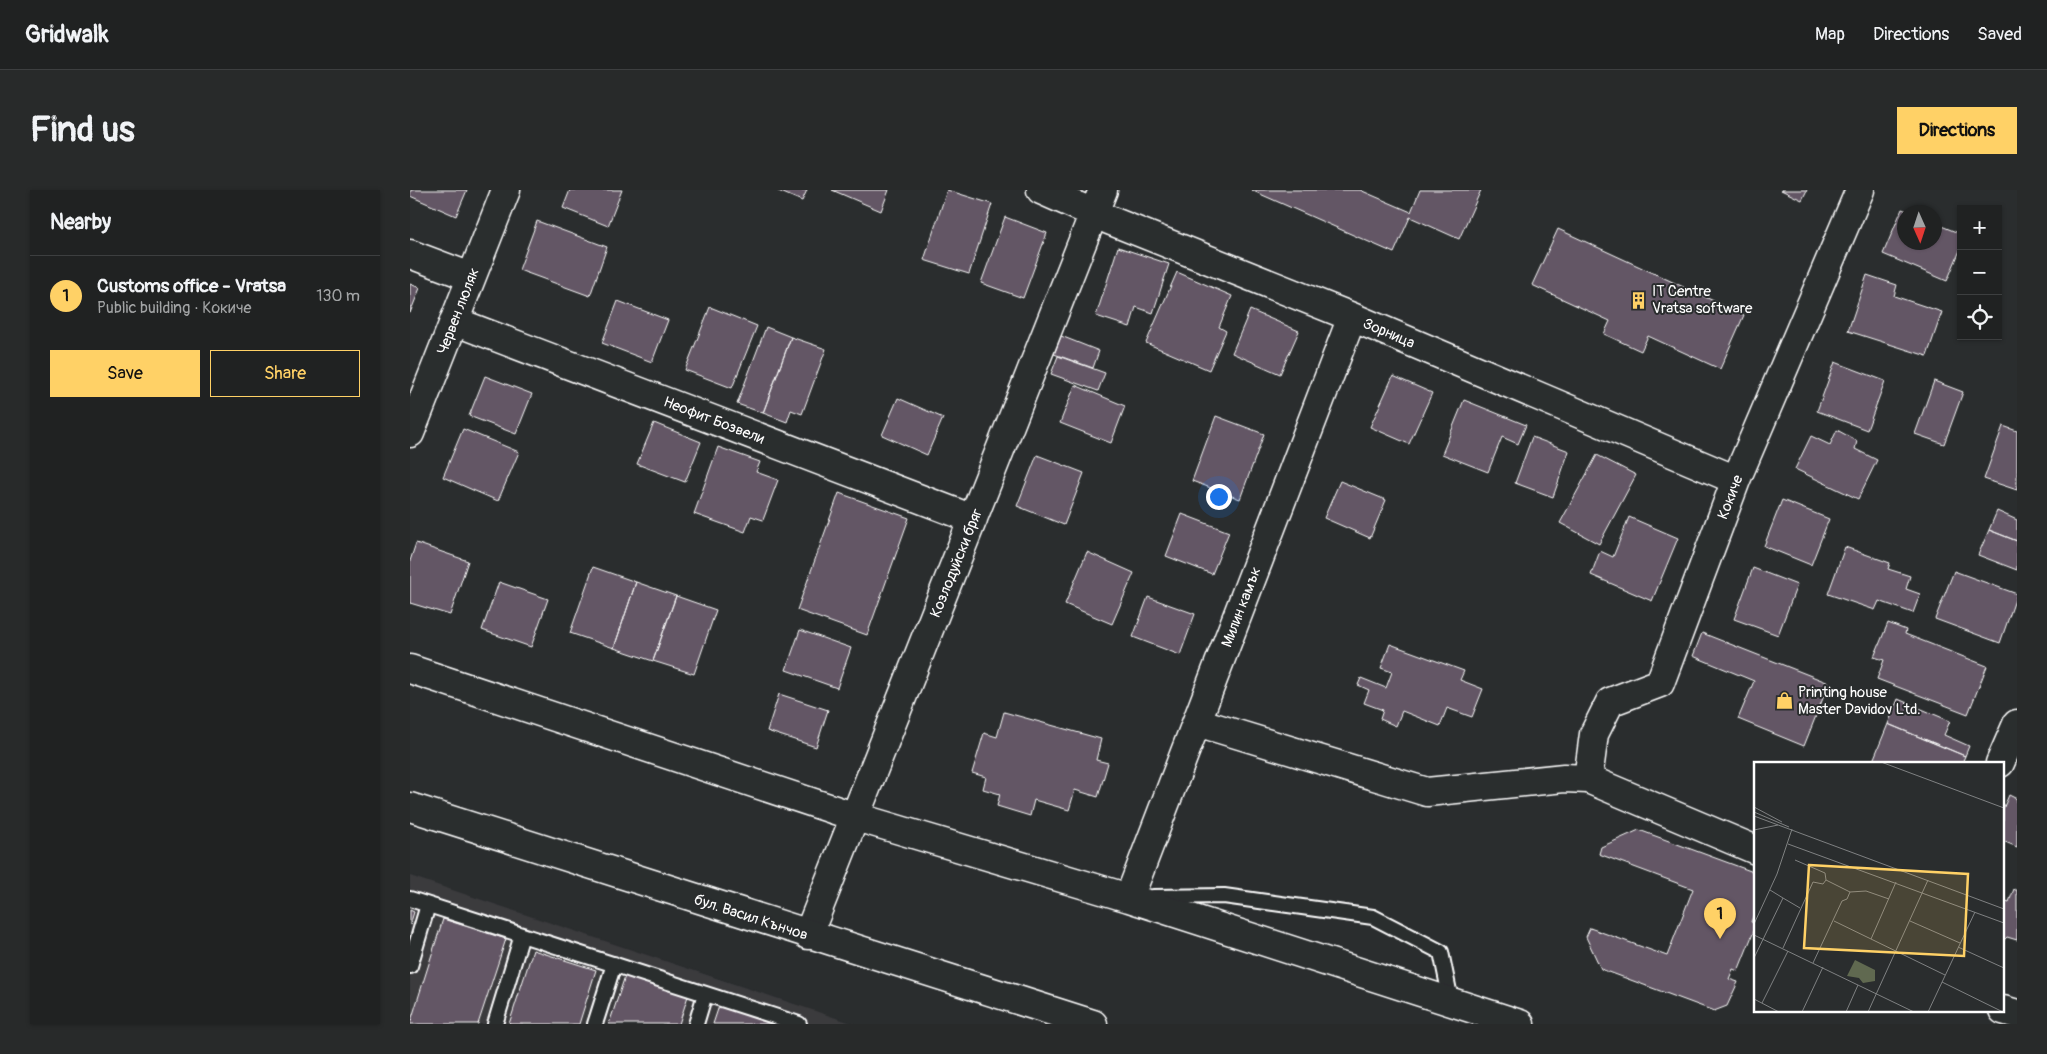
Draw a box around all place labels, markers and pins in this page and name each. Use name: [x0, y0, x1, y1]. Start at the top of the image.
place label: IT Centre Vratsa software: [1652, 282, 1753, 318]
building icon: IT Centre Vratsa software: [1628, 290, 1648, 310]
place label: Printing house Master Davidov Ltd.: [1798, 683, 1921, 719]
shop icon: Printing house Master Davidov Ltd.: [1774, 691, 1794, 711]
pin: 1: [1704, 898, 1736, 939]

